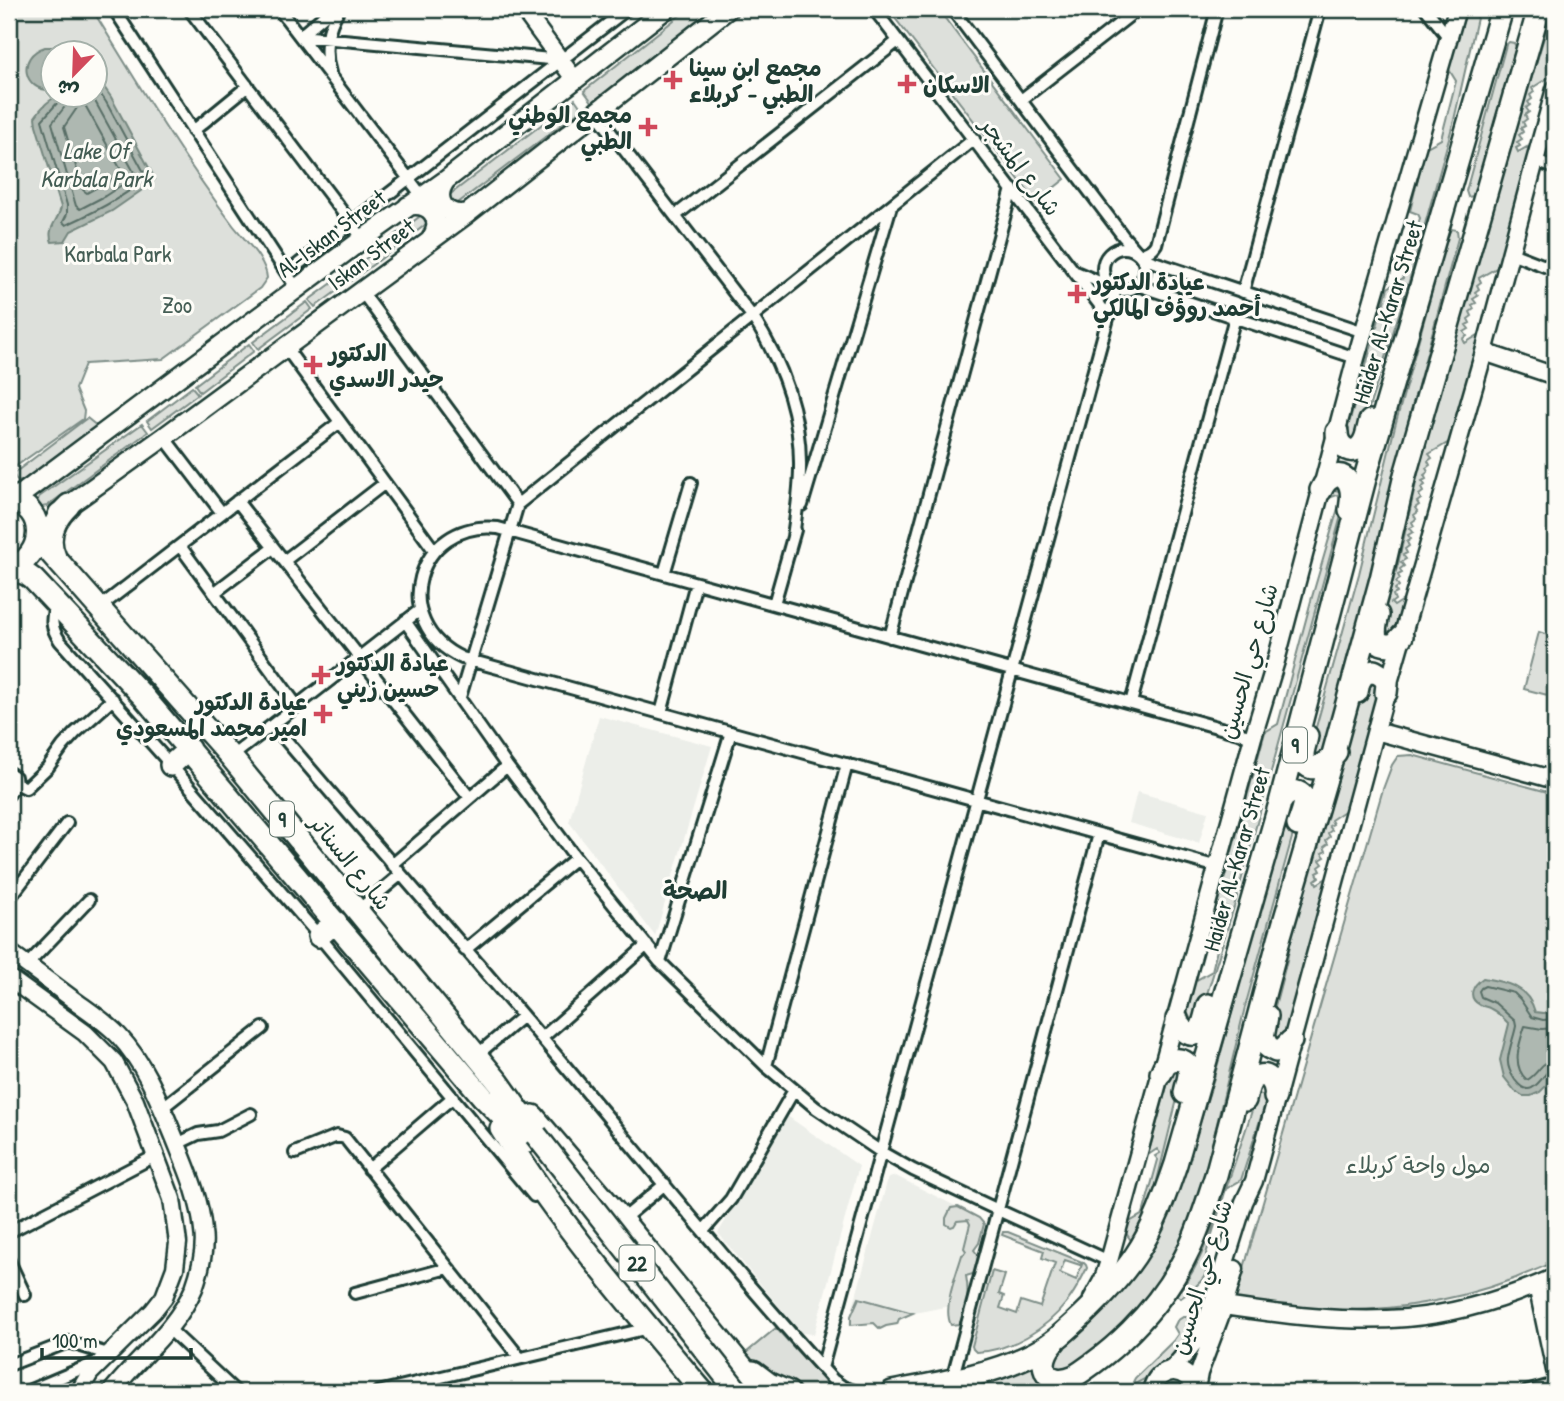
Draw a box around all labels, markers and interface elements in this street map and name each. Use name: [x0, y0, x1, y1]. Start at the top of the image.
north arrow: [38, 38, 108, 108]
place label: مجمع ابن سينا الطبي - كربلاء: [689, 52, 822, 115]
place label: الاسكان: [923, 69, 990, 100]
marker: مجمع ابن سينا الطبي - كربلاء: [663, 70, 683, 90]
text: ش: [53, 74, 82, 106]
marker: الاسكان: [897, 74, 917, 94]
place label: مجمع الوطني الطبي: [508, 99, 632, 162]
street label: شارع المشجر: [971, 108, 1069, 223]
marker: مجمع الوطني الطبي: [638, 117, 658, 137]
water label: Lake Of Karbala Park: [40, 134, 154, 194]
street label: Al-Iskan Street: [271, 183, 391, 283]
street label: Iskan Street: [322, 212, 420, 296]
street label: Haider Al-Karar Street: [1344, 215, 1430, 408]
park label: Karbala Park: [64, 238, 172, 269]
place label: عيادة الدكتور أحمد روؤف المالكي: [1091, 266, 1261, 329]
marker: عيادة الدكتور أحمد روؤف المالكي: [1067, 284, 1087, 304]
park label: Zoo: [162, 289, 192, 320]
place label: الدكتور حيدر الاسدي: [327, 337, 444, 397]
marker: الدكتور حيدر الاسدي: [303, 355, 323, 375]
street label: شارع حي الحسين: [1211, 580, 1291, 744]
place label: عيادة الدكتور حسين زيني: [335, 647, 449, 710]
marker: عيادة الدكتور حسين زيني: [311, 665, 331, 685]
place label: عيادة الدكتور امير محمد المسعودي: [116, 686, 307, 746]
marker: عيادة الدكتور امير محمد المسعودي: [313, 704, 333, 724]
road number: 9: [1283, 728, 1307, 762]
street label: Haider Al-Karar Street: [1195, 762, 1277, 955]
road number: 9: [270, 802, 294, 836]
street label: شارع السناتر: [301, 806, 399, 917]
district label: الصحة: [663, 874, 727, 906]
park label: مول واحة كربلاء: [1345, 1149, 1491, 1180]
street label: شارع حي الحسين: [1163, 1196, 1245, 1360]
road number: 22: [620, 1246, 654, 1280]
scale bar: [42, 1317, 191, 1361]
text: 100 m: [52, 1326, 98, 1355]

